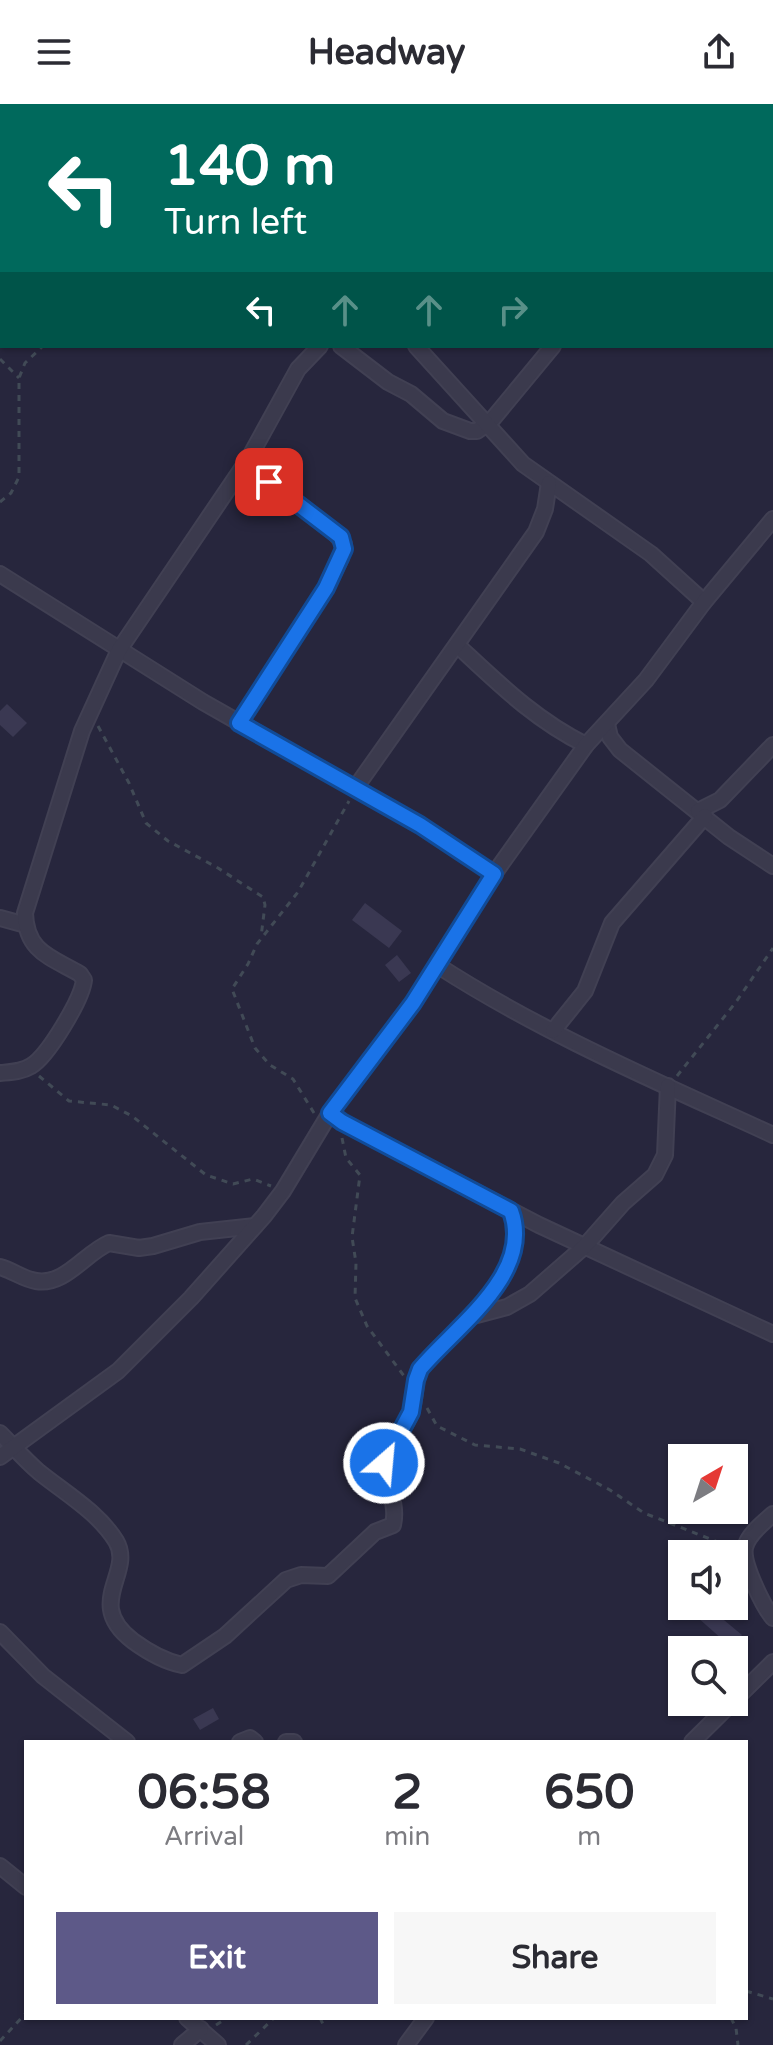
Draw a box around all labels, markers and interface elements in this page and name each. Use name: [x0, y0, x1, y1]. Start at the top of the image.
icon: menu: [32, 30, 76, 74]
icon: share: [697, 30, 741, 74]
text: Headway: [308, 31, 465, 74]
text: 140 m: [164, 133, 335, 200]
icon: left: [32, 136, 136, 240]
text: Turn left: [164, 201, 307, 244]
icon: left: [239, 288, 283, 332]
icon: ahead: [323, 288, 367, 332]
icon: ahead: [407, 288, 451, 332]
icon: right: [491, 288, 535, 332]
pin: [235, 448, 303, 516]
icon: arrive: [247, 460, 291, 504]
position arrow: [342, 1421, 426, 1505]
north arrow: [668, 1444, 748, 1524]
map controls: [668, 1444, 748, 1716]
button: sound: [668, 1540, 748, 1620]
button: search: [668, 1636, 748, 1716]
text: 06:58: [138, 1764, 271, 1822]
text: 2: [392, 1764, 422, 1822]
text: 650: [544, 1764, 634, 1822]
text: Arrival: [164, 1821, 244, 1852]
text: min: [384, 1821, 430, 1852]
text: m: [577, 1821, 601, 1852]
button: Exit: [56, 1912, 378, 2004]
button: Share: [394, 1912, 716, 2004]

